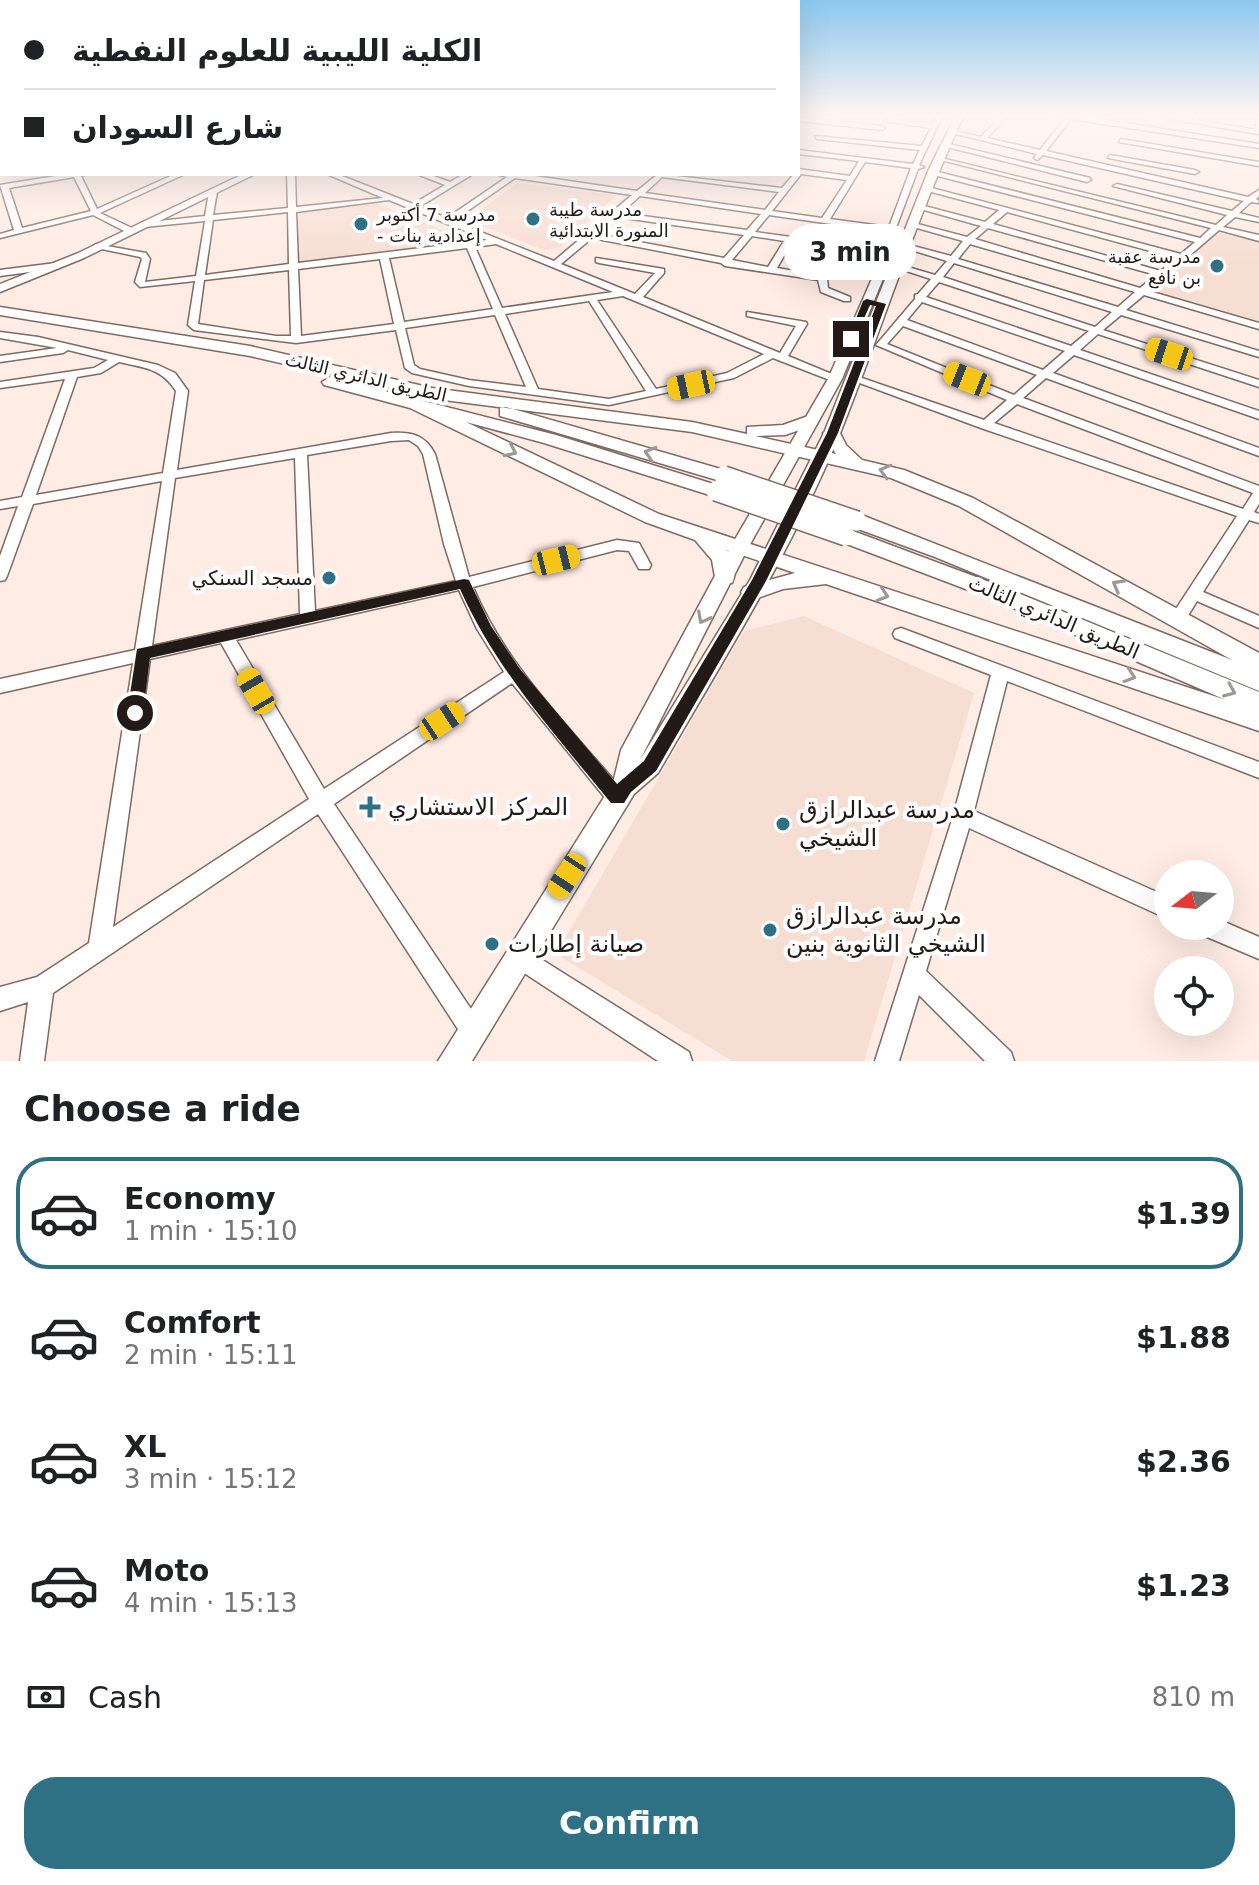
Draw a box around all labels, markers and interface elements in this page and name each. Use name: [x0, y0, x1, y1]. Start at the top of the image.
text: الكلية الليبية للعلوم النفطية: [72, 33, 482, 68]
text: شارع السودان: [72, 110, 283, 145]
place label: مدرسة طيبة المنورة الابتدائية: [549, 199, 669, 242]
place label: مدرسة 7 أكتوبر - إعدادية بنات: [376, 203, 496, 246]
marker: مدرسة طيبة المنورة الابتدائية: [524, 210, 542, 228]
marker: مدرسة 7 أكتوبر - إعدادية بنات: [352, 215, 370, 233]
callout: 3 min: [785, 223, 917, 279]
text: 3 min: [809, 237, 891, 267]
place label: مدرسة عقبة بن نافع: [1108, 246, 1201, 289]
marker: مدرسة عقبة بن نافع: [1208, 257, 1226, 275]
route end: [833, 321, 869, 357]
car: [1142, 335, 1196, 373]
street label: الطريق الدائري الثالث: [283, 348, 449, 407]
car: [940, 359, 994, 399]
car: [665, 368, 717, 402]
one-way arrow: [503, 441, 517, 457]
one-way arrow: [643, 447, 657, 463]
one-way arrow: [878, 464, 892, 480]
car: [530, 543, 582, 577]
place label: مسجد السنكي: [191, 566, 313, 591]
marker: مسجد السنكي: [320, 569, 338, 587]
street label: الطريق الدائري الثالث: [964, 570, 1143, 665]
one-way arrow: [1112, 579, 1126, 595]
one-way arrow: [876, 586, 890, 602]
one-way arrow: [697, 610, 712, 625]
car: [234, 664, 278, 718]
one-way arrow: [1123, 667, 1137, 683]
one-way arrow: [1222, 682, 1236, 698]
route start: [117, 695, 153, 731]
car: [415, 698, 469, 744]
place label: المركز الاستشاري: [388, 793, 568, 821]
marker: المركز الاستشاري: [359, 796, 381, 818]
place label: مدرسة عبدالرازق الشيخي: [799, 796, 975, 852]
marker: مدرسة عبدالرازق الشيخي: [774, 815, 792, 833]
car: [544, 849, 590, 903]
north arrow: [1154, 860, 1234, 940]
map controls: [1154, 860, 1234, 1036]
place label: مدرسة عبدالرازق الشيخي الثانوية بنين: [786, 902, 986, 958]
marker: مدرسة عبدالرازق الشيخي الثانوية بنين: [761, 921, 779, 939]
place label: صيانة إطارات: [508, 930, 644, 959]
marker: صيانة إطارات: [483, 935, 501, 953]
button: locate: [1154, 956, 1234, 1036]
text: Choose a ride: [24, 1088, 301, 1129]
icon: car: [28, 1177, 100, 1249]
text: Economy: [124, 1181, 276, 1216]
text: $1.39: [1136, 1196, 1231, 1231]
text: 1 min · 15:10: [124, 1216, 298, 1246]
icon: car: [28, 1301, 100, 1373]
text: Comfort: [124, 1305, 261, 1340]
text: $1.88: [1136, 1320, 1231, 1355]
text: 2 min · 15:11: [124, 1340, 298, 1370]
icon: car: [28, 1425, 100, 1497]
text: XL: [124, 1429, 166, 1464]
text: $2.36: [1136, 1444, 1231, 1479]
text: 3 min · 15:12: [124, 1464, 298, 1494]
icon: car: [28, 1549, 100, 1621]
text: Moto: [124, 1553, 209, 1588]
text: $1.23: [1136, 1568, 1231, 1603]
text: 4 min · 15:13: [124, 1588, 298, 1618]
icon: cash: [24, 1675, 68, 1719]
text: Cash: [88, 1680, 162, 1715]
text: 810 m: [1152, 1682, 1235, 1712]
button: Confirm: [24, 1777, 1235, 1869]

